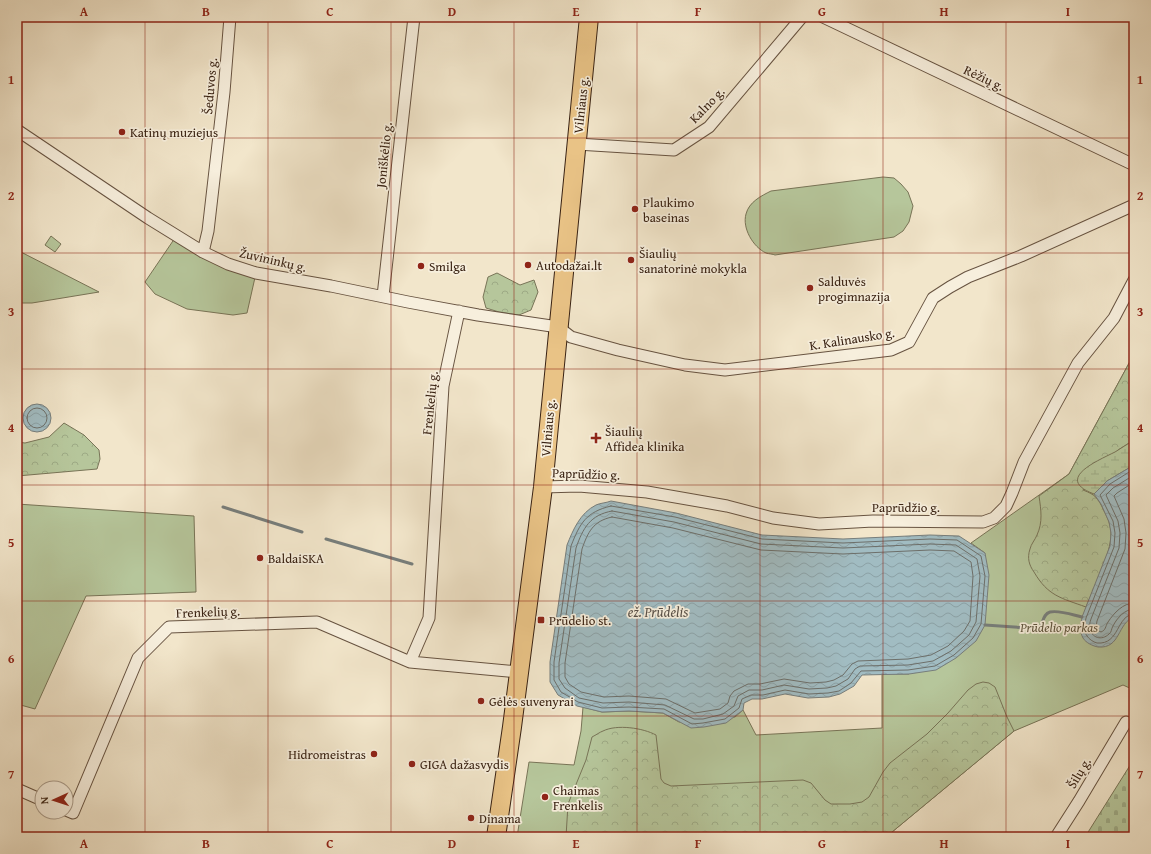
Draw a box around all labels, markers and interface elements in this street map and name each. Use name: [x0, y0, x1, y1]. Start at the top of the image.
text: A: [80, 2, 89, 21]
text: B: [202, 2, 210, 21]
text: C: [326, 2, 334, 21]
text: D: [448, 2, 456, 21]
text: E: [573, 2, 580, 21]
text: F: [695, 2, 702, 21]
text: G: [818, 2, 826, 21]
text: H: [939, 2, 949, 21]
text: I: [1066, 2, 1070, 21]
street label: Šeduvos g.: [198, 57, 222, 115]
street label: Rėžių g.: [961, 60, 1007, 96]
text: 1: [8, 70, 14, 89]
text: 1: [1137, 70, 1143, 89]
street label: Vilniaus g.: [569, 75, 593, 135]
street label: Kalno g.: [685, 83, 729, 127]
street label: Joniškėlio g.: [371, 121, 397, 191]
place label: Katinų muziejus: [130, 123, 218, 142]
marker: Katinų muziejus: [117, 127, 127, 137]
text: 2: [8, 186, 15, 205]
text: 2: [1137, 186, 1144, 205]
place label: Plaukimo baseinas: [643, 193, 695, 227]
marker: Plaukimo baseinas: [630, 204, 640, 214]
street label: Žuvininkų g.: [238, 243, 308, 277]
place label: Šiaulių sanatorinė mokykla: [639, 244, 748, 278]
marker: Šiaulių sanatorinė mokykla: [626, 255, 636, 265]
place label: Autodažai.lt: [536, 256, 603, 275]
place label: Smilga: [429, 257, 467, 276]
marker: Autodažai.lt: [523, 260, 533, 270]
marker: Smilga: [416, 261, 426, 271]
place label: Salduvės progimnazija: [818, 272, 891, 306]
marker: Salduvės progimnazija: [805, 283, 815, 293]
text: 3: [8, 302, 14, 321]
text: 3: [1137, 302, 1143, 321]
street label: K. Kalinausko g.: [808, 323, 896, 355]
street label: Frenkelių g.: [417, 370, 443, 436]
street label: Vilniaus g.: [536, 398, 560, 458]
text: 4: [8, 418, 15, 437]
text: 4: [1137, 418, 1144, 437]
place label: Šiaulių Affidea klinika: [605, 422, 685, 456]
marker: Šiaulių Affidea klinika: [590, 432, 602, 444]
street label: Paprūdžio g.: [552, 463, 620, 485]
street label: Paprūdžio g.: [872, 498, 940, 517]
text: 5: [8, 533, 15, 552]
text: 5: [1137, 533, 1144, 552]
place label: BaldaiSKA: [268, 549, 324, 568]
marker: BaldaiSKA: [255, 553, 265, 563]
street label: Frenkelių g.: [176, 601, 240, 623]
water label: ež. Prūdelis: [628, 602, 688, 622]
place label: Prūdelio st.: [549, 611, 611, 630]
marker: Prūdelio st.: [536, 615, 546, 625]
park label: Prūdelio parkas: [1019, 618, 1098, 637]
text: 6: [8, 649, 15, 668]
text: 6: [1137, 649, 1144, 668]
place label: Gėlės suvenyrai: [489, 692, 574, 711]
marker: Gėlės suvenyrai: [476, 696, 486, 706]
place label: Hidromeistras: [288, 745, 366, 764]
marker: Hidromeistras: [369, 749, 379, 759]
street label: Šilų g.: [1062, 754, 1096, 792]
place label: GIGA dažasvydis: [420, 755, 509, 774]
marker: GIGA dažasvydis: [407, 759, 417, 769]
text: 7: [8, 765, 15, 784]
text: 7: [1137, 765, 1144, 784]
north arrow: [34, 780, 74, 820]
place label: Chaimas Frenkelis: [553, 781, 603, 815]
marker: Chaimas Frenkelis: [540, 792, 550, 802]
text: N: [36, 796, 52, 805]
place label: Dinama: [479, 809, 522, 828]
marker: Dinama: [466, 813, 476, 823]
text: A: [80, 834, 89, 853]
text: B: [202, 834, 210, 853]
text: C: [326, 834, 334, 853]
text: D: [448, 834, 456, 853]
text: E: [573, 834, 580, 853]
text: F: [695, 834, 702, 853]
text: G: [818, 834, 826, 853]
text: H: [939, 834, 949, 853]
text: I: [1066, 834, 1070, 853]

